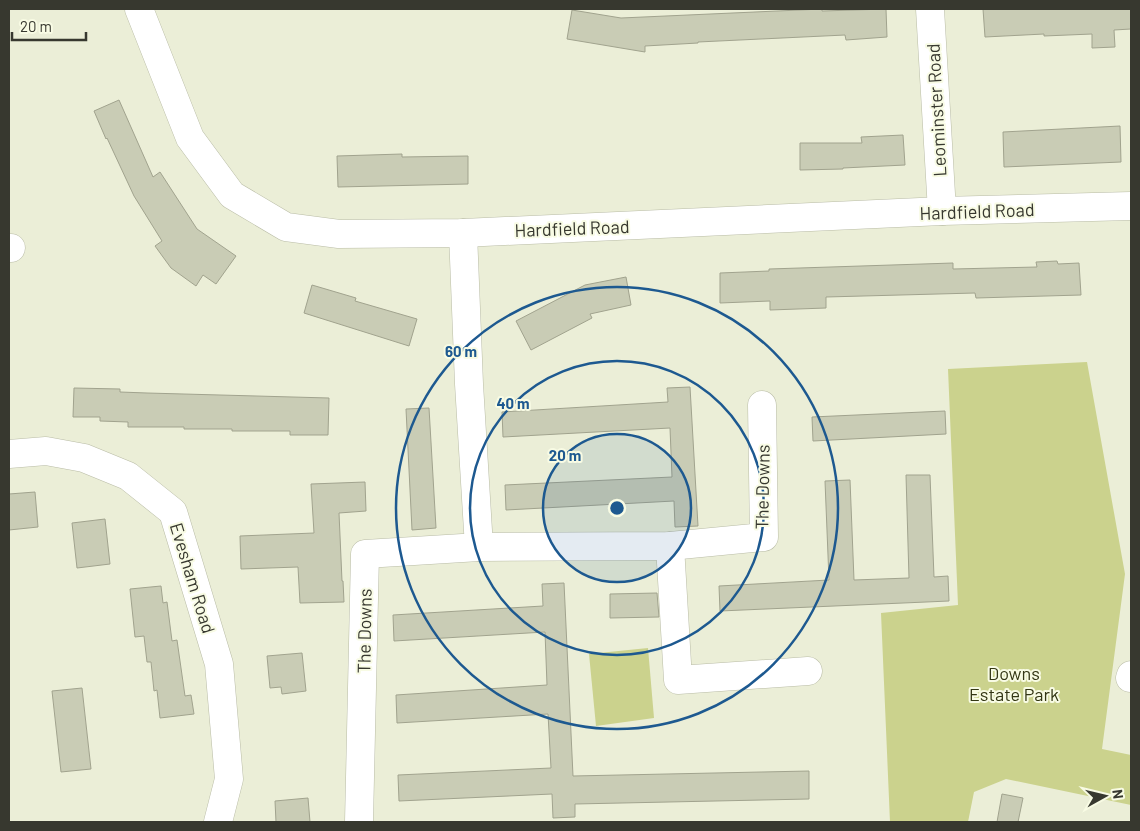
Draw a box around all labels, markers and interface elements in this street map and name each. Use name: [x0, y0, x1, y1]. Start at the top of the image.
scale bar: [12, 10, 86, 42]
text: 20 m: [20, 17, 52, 35]
street label: Leominster Road: [922, 43, 950, 177]
street label: Hardfield Road: [919, 198, 1035, 224]
street label: Hardfield Road: [514, 215, 630, 241]
text: 60 m: [445, 342, 477, 360]
text: 40 m: [496, 394, 530, 412]
street label: The Downs: [750, 444, 774, 530]
text: 20 m: [549, 446, 581, 464]
centre of rings: [608, 499, 626, 517]
street label: Evesham Road: [166, 520, 220, 636]
street label: The Downs: [352, 588, 376, 674]
park label: Downs Estate Park: [969, 662, 1059, 705]
north arrow: [1080, 771, 1130, 821]
text: N: [1109, 788, 1127, 800]

